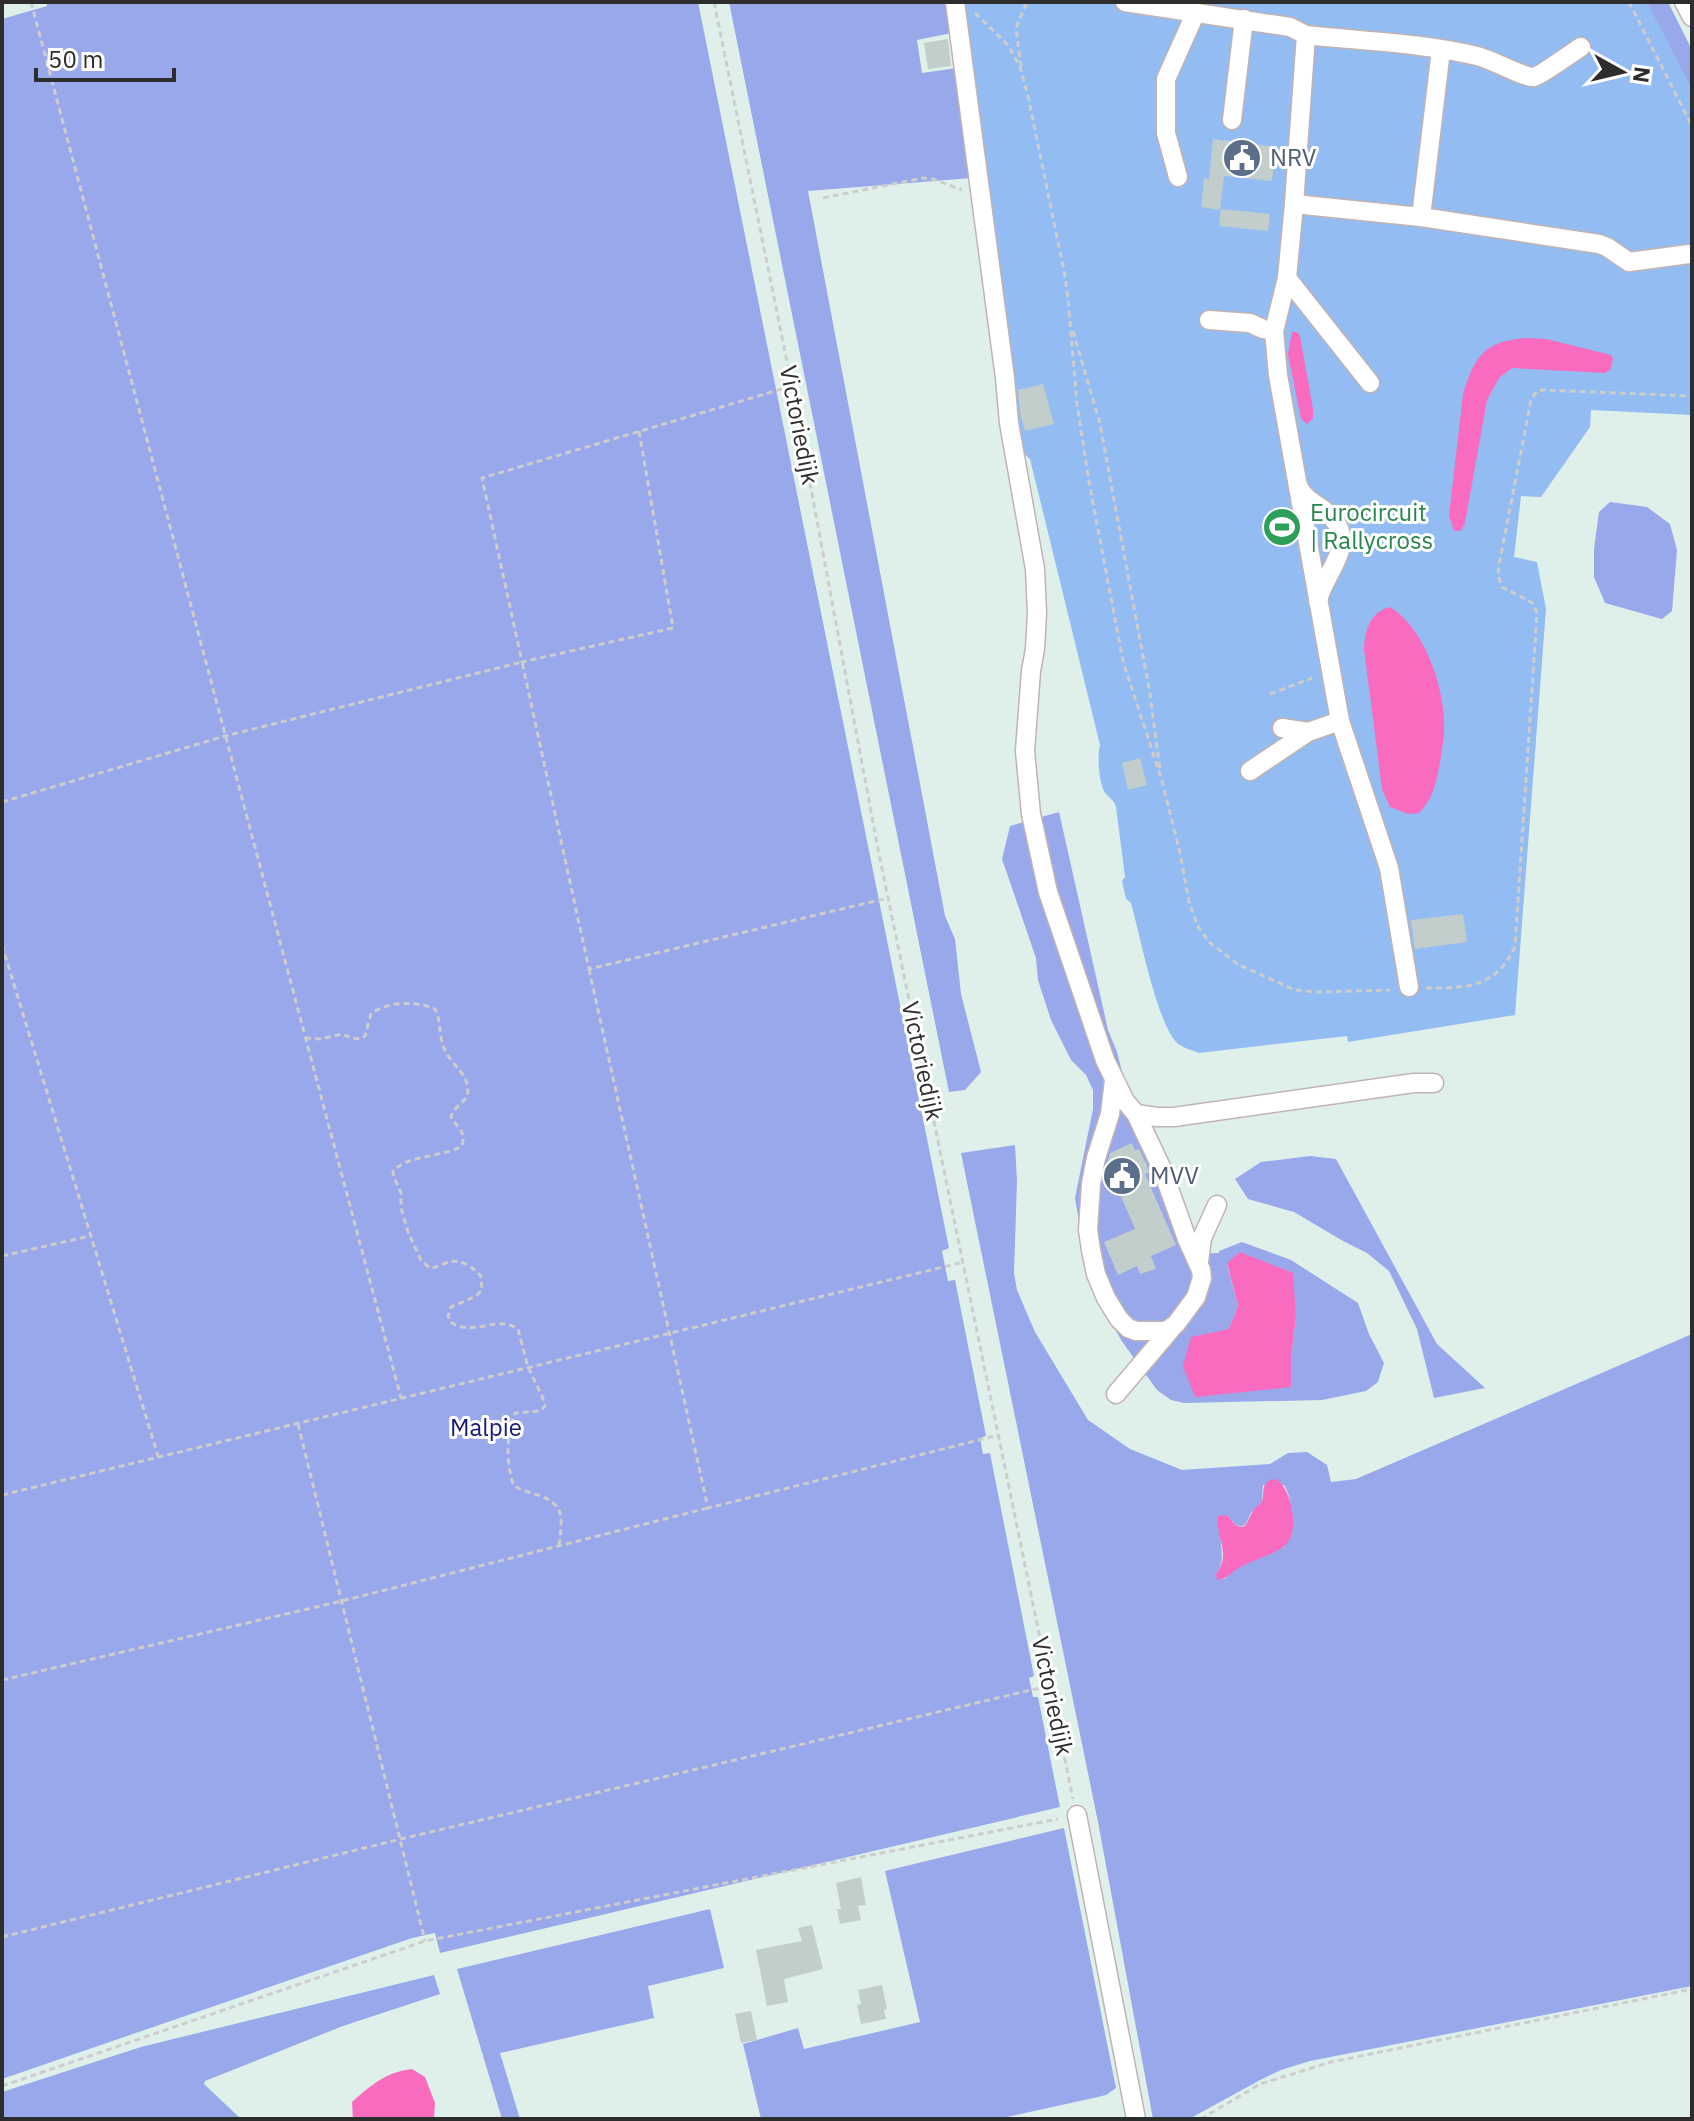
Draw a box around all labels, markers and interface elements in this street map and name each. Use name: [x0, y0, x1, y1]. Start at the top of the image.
scale bar: [36, 32, 174, 82]
north arrow: [1582, 32, 1662, 112]
text: 50 m: [48, 43, 103, 75]
text: N: [1627, 65, 1658, 85]
public building icon: NRV: [1221, 137, 1263, 179]
place label: NRV: [1270, 141, 1317, 173]
street label: Victoriedijk: [773, 362, 827, 488]
place label: Eurocircuit | Rallycross: [1310, 496, 1433, 556]
sports icon: Eurocircuit | Rallycross: [1261, 506, 1303, 548]
street label: Victoriedijk: [895, 998, 951, 1124]
public building icon: MVV: [1101, 1155, 1143, 1197]
place label: MVV: [1150, 1159, 1199, 1191]
park label: Malpie: [450, 1411, 522, 1443]
street label: Victoriedijk: [1025, 1633, 1081, 1759]

